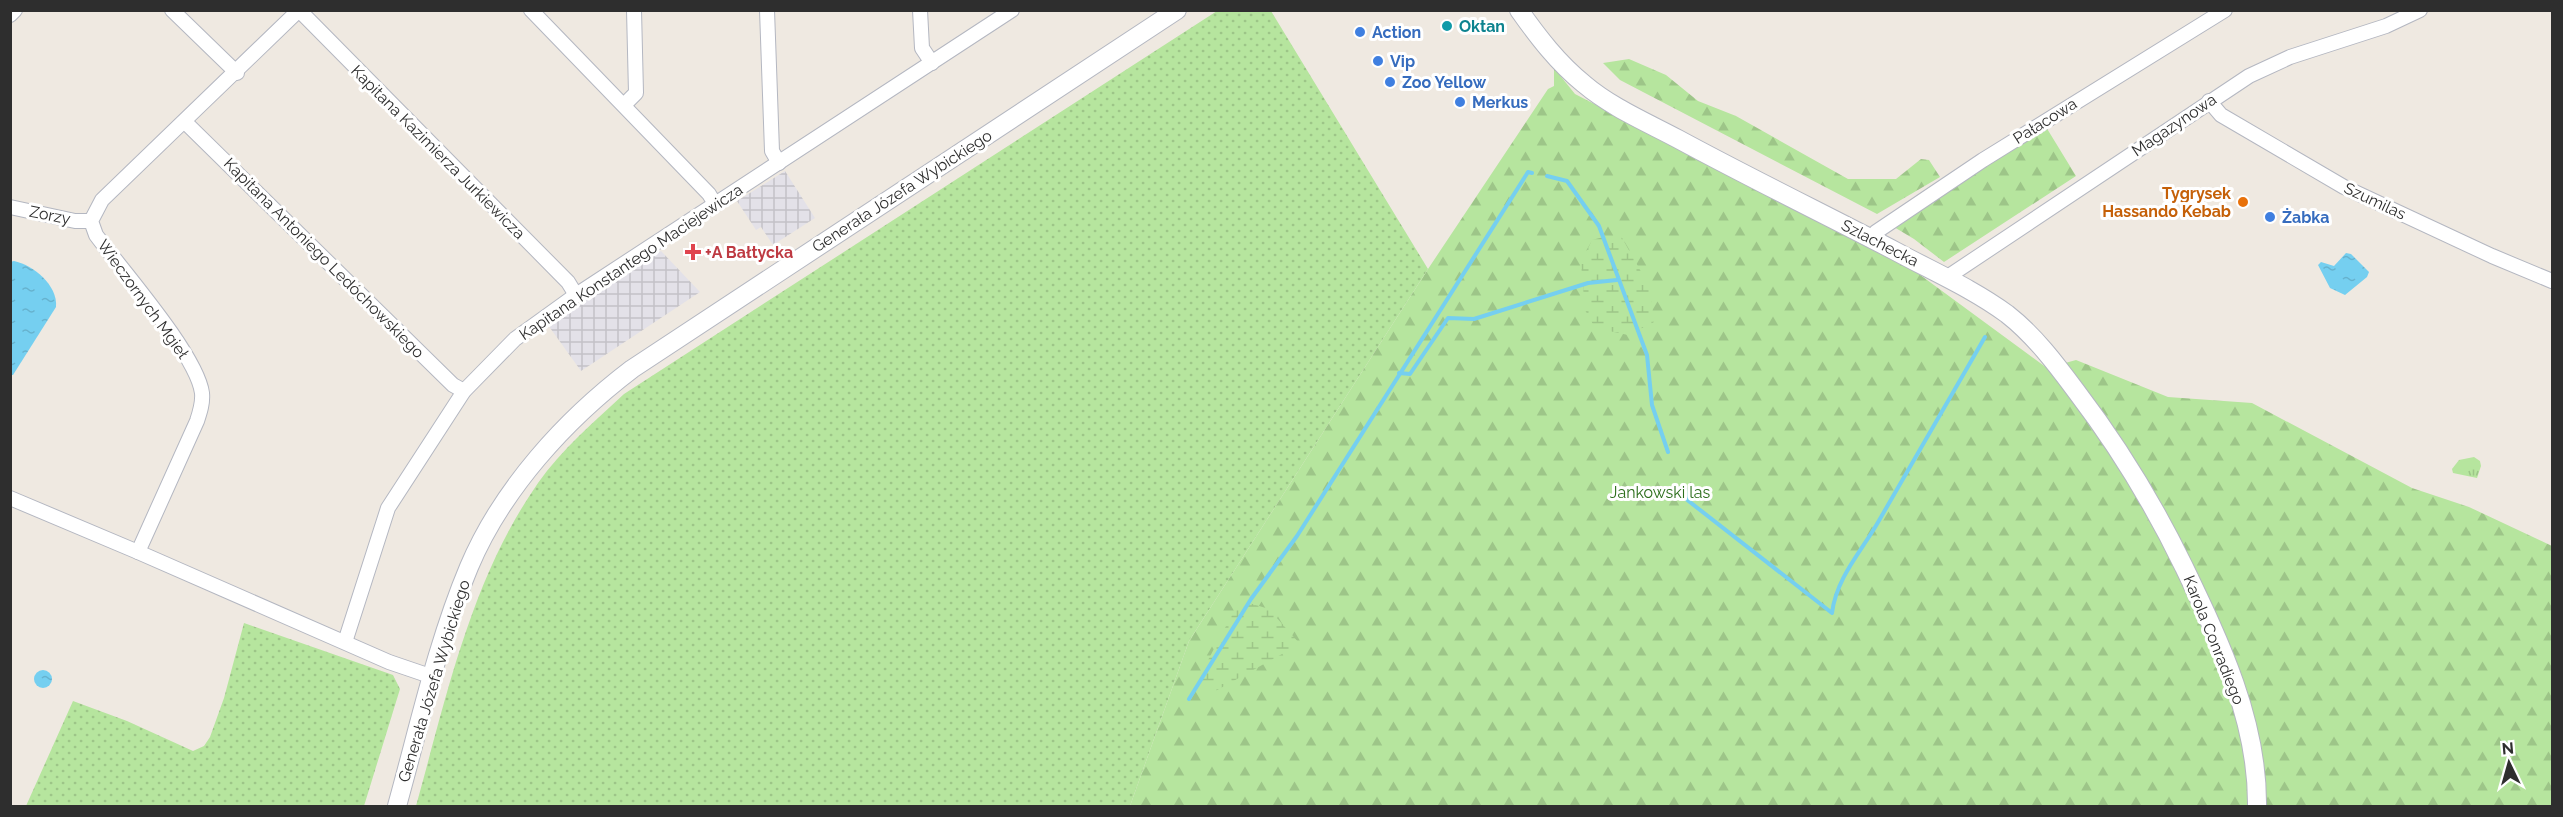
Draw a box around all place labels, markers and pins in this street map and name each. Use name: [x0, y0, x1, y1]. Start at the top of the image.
place label: Oktan: [1459, 17, 1505, 36]
marker: Oktan: [1440, 19, 1454, 33]
place label: Action: [1372, 23, 1421, 42]
marker: Action: [1353, 25, 1367, 39]
place label: Vip: [1390, 52, 1415, 71]
marker: Vip: [1371, 54, 1385, 68]
place label: Zoo Yellow: [1402, 73, 1487, 92]
marker: Zoo Yellow: [1383, 75, 1397, 89]
place label: Merkus: [1472, 93, 1528, 112]
marker: Merkus: [1453, 95, 1467, 109]
place label: Tygrysek Hassando Kebab: [2102, 184, 2231, 221]
marker: Tygrysek Hassando Kebab: [2236, 195, 2250, 209]
place label: Żabka: [2282, 207, 2329, 227]
marker: Żabka: [2263, 210, 2277, 224]
place label: +A Bałtycka: [705, 243, 793, 262]
marker: +A Bałtycka: [686, 245, 700, 259]

